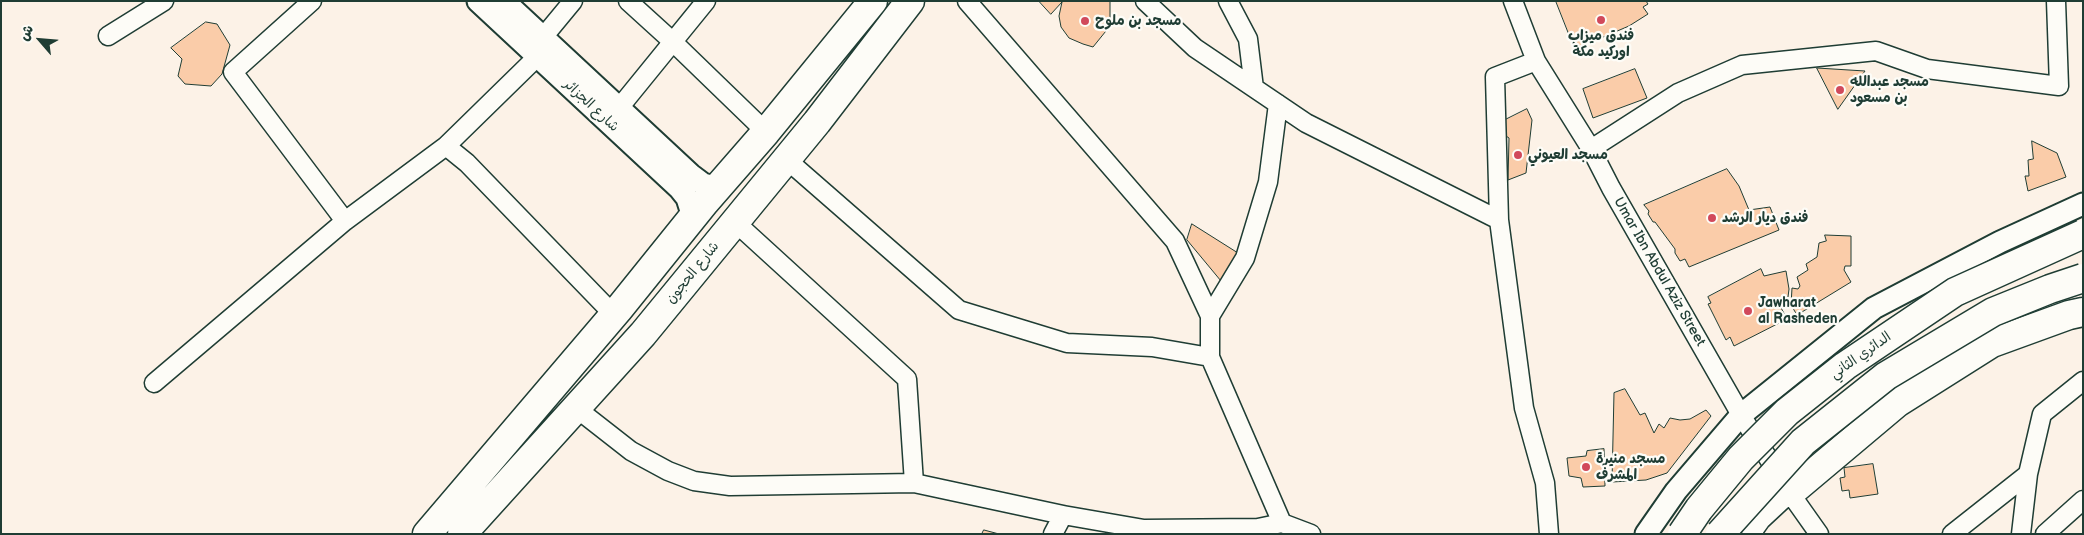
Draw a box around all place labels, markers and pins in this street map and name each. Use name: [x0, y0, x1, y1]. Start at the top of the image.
place label: مسجد بن ملوح: [1095, 13, 1181, 29]
marker: فندق ميزاب اوركيد مكة: [1595, 14, 1607, 26]
marker: مسجد بن ملوح: [1079, 15, 1091, 27]
place label: فندق ميزاب اوركيد مكة: [1568, 28, 1634, 60]
place label: مسجد عبدالله بن مسعود: [1850, 74, 1929, 106]
marker: مسجد عبدالله بن مسعود: [1834, 84, 1846, 96]
place label: مسجد العيوني: [1528, 147, 1608, 163]
marker: مسجد العيوني: [1512, 149, 1524, 161]
place label: فندق ديار الرشد: [1722, 210, 1808, 226]
marker: فندق ديار الرشد: [1706, 212, 1718, 224]
place label: Jawharat al Rasheden: [1758, 295, 1838, 328]
marker: Jawharat al Rasheden: [1742, 305, 1754, 317]
place label: مسجد منيرة المشرف: [1596, 451, 1665, 484]
marker: مسجد منيرة المشرف: [1580, 461, 1592, 473]

